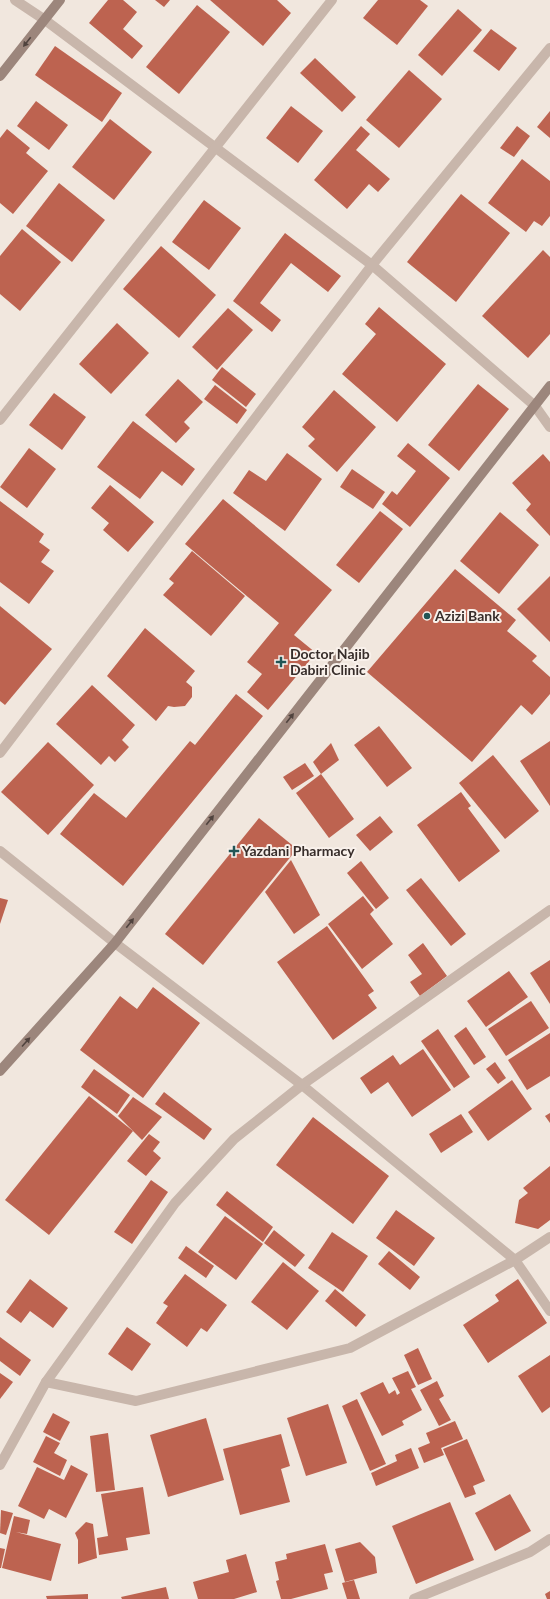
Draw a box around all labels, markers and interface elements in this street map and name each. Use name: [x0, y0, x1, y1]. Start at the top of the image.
one-way arrow: [23, 36, 31, 47]
place label: Azizi Bank: [434, 607, 500, 624]
marker: Azizi Bank: [422, 611, 432, 621]
place label: Doctor Najib Dabiri Clinic: [290, 645, 370, 678]
marker: Doctor Najib Dabiri Clinic: [275, 656, 287, 668]
one-way arrow: [286, 713, 295, 724]
one-way arrow: [206, 815, 214, 826]
place label: Yazdani Pharmacy: [241, 842, 355, 859]
marker: Yazdani Pharmacy: [229, 846, 239, 856]
one-way arrow: [126, 917, 134, 928]
one-way arrow: [21, 1037, 31, 1047]

